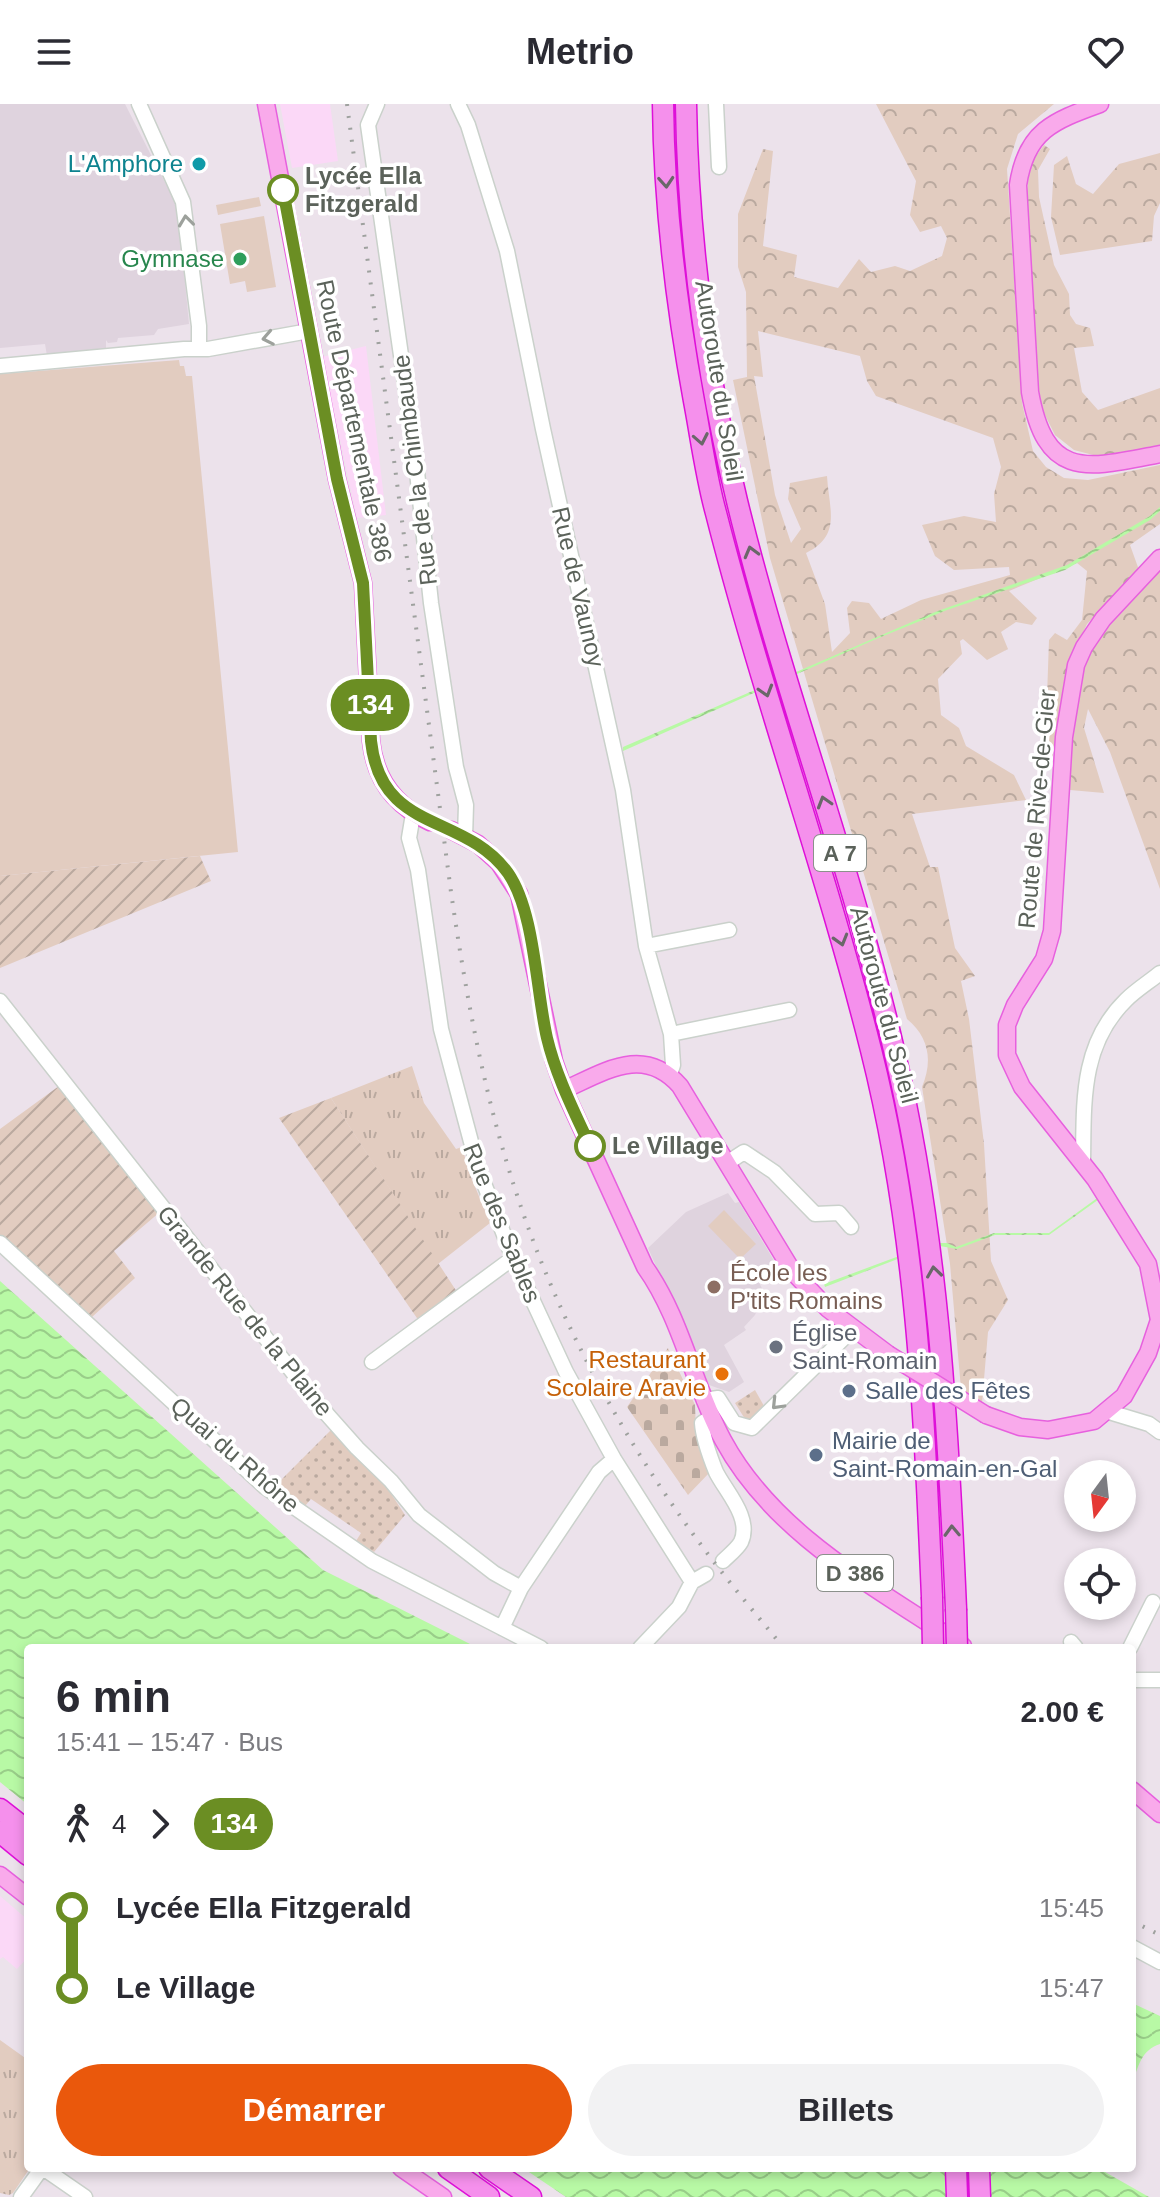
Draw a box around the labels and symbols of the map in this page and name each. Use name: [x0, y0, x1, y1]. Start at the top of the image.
place label: L'Amphore: [68, 150, 183, 177]
marker: L'Amphore: [190, 155, 208, 173]
place label: Lycée Ella Fitzgerald: [305, 162, 422, 217]
marker: Lycée Ella Fitzgerald: [268, 175, 298, 205]
one-way arrow: [657, 176, 674, 189]
one-way arrow: [178, 214, 195, 228]
place label: Gymnase: [121, 245, 224, 272]
marker: Gymnase: [231, 250, 249, 268]
street label: Route Départementale 386: [311, 277, 398, 565]
street label: Autoroute du Soleil: [690, 279, 749, 483]
one-way arrow: [261, 328, 275, 345]
street label: Rue de la Chimbaude: [387, 353, 442, 587]
one-way arrow: [692, 432, 709, 446]
street label: Rue de Vaunoy: [547, 504, 610, 670]
one-way arrow: [744, 546, 760, 560]
line badge: 134: [324, 679, 416, 731]
one-way arrow: [757, 683, 773, 697]
street label: Route de Rive-de-Gier: [1013, 688, 1060, 930]
one-way arrow: [817, 795, 833, 809]
road number: A 7: [814, 835, 866, 871]
street label: Autoroute du Soleil: [845, 903, 924, 1106]
one-way arrow: [832, 932, 848, 946]
marker: Le Village: [575, 1131, 605, 1161]
place label: Le Village: [612, 1132, 724, 1159]
street label: Rue des Sables: [458, 1139, 547, 1306]
street label: Grande Rue de la Plaine: [152, 1200, 339, 1421]
place label: École les P'tits Romains: [730, 1259, 883, 1314]
one-way arrow: [926, 1265, 943, 1279]
marker: École les P'tits Romains: [705, 1278, 723, 1296]
place label: Église Saint-Romain: [792, 1319, 937, 1374]
marker: Église Saint-Romain: [767, 1338, 785, 1356]
place label: Restaurant Scolaire Aravie: [546, 1346, 706, 1401]
marker: Restaurant Scolaire Aravie: [713, 1365, 731, 1383]
place label: Salle des Fêtes: [865, 1377, 1030, 1404]
marker: Salle des Fêtes: [840, 1382, 858, 1400]
street label: Quai du Rhône: [166, 1391, 305, 1518]
one-way arrow: [771, 1395, 786, 1409]
place label: Mairie de Saint-Romain-en-Gal: [832, 1427, 1057, 1482]
marker: Mairie de Saint-Romain-en-Gal: [807, 1446, 825, 1464]
north arrow: [1064, 1460, 1136, 1532]
one-way arrow: [944, 1524, 961, 1537]
road number: D 386: [817, 1555, 893, 1591]

